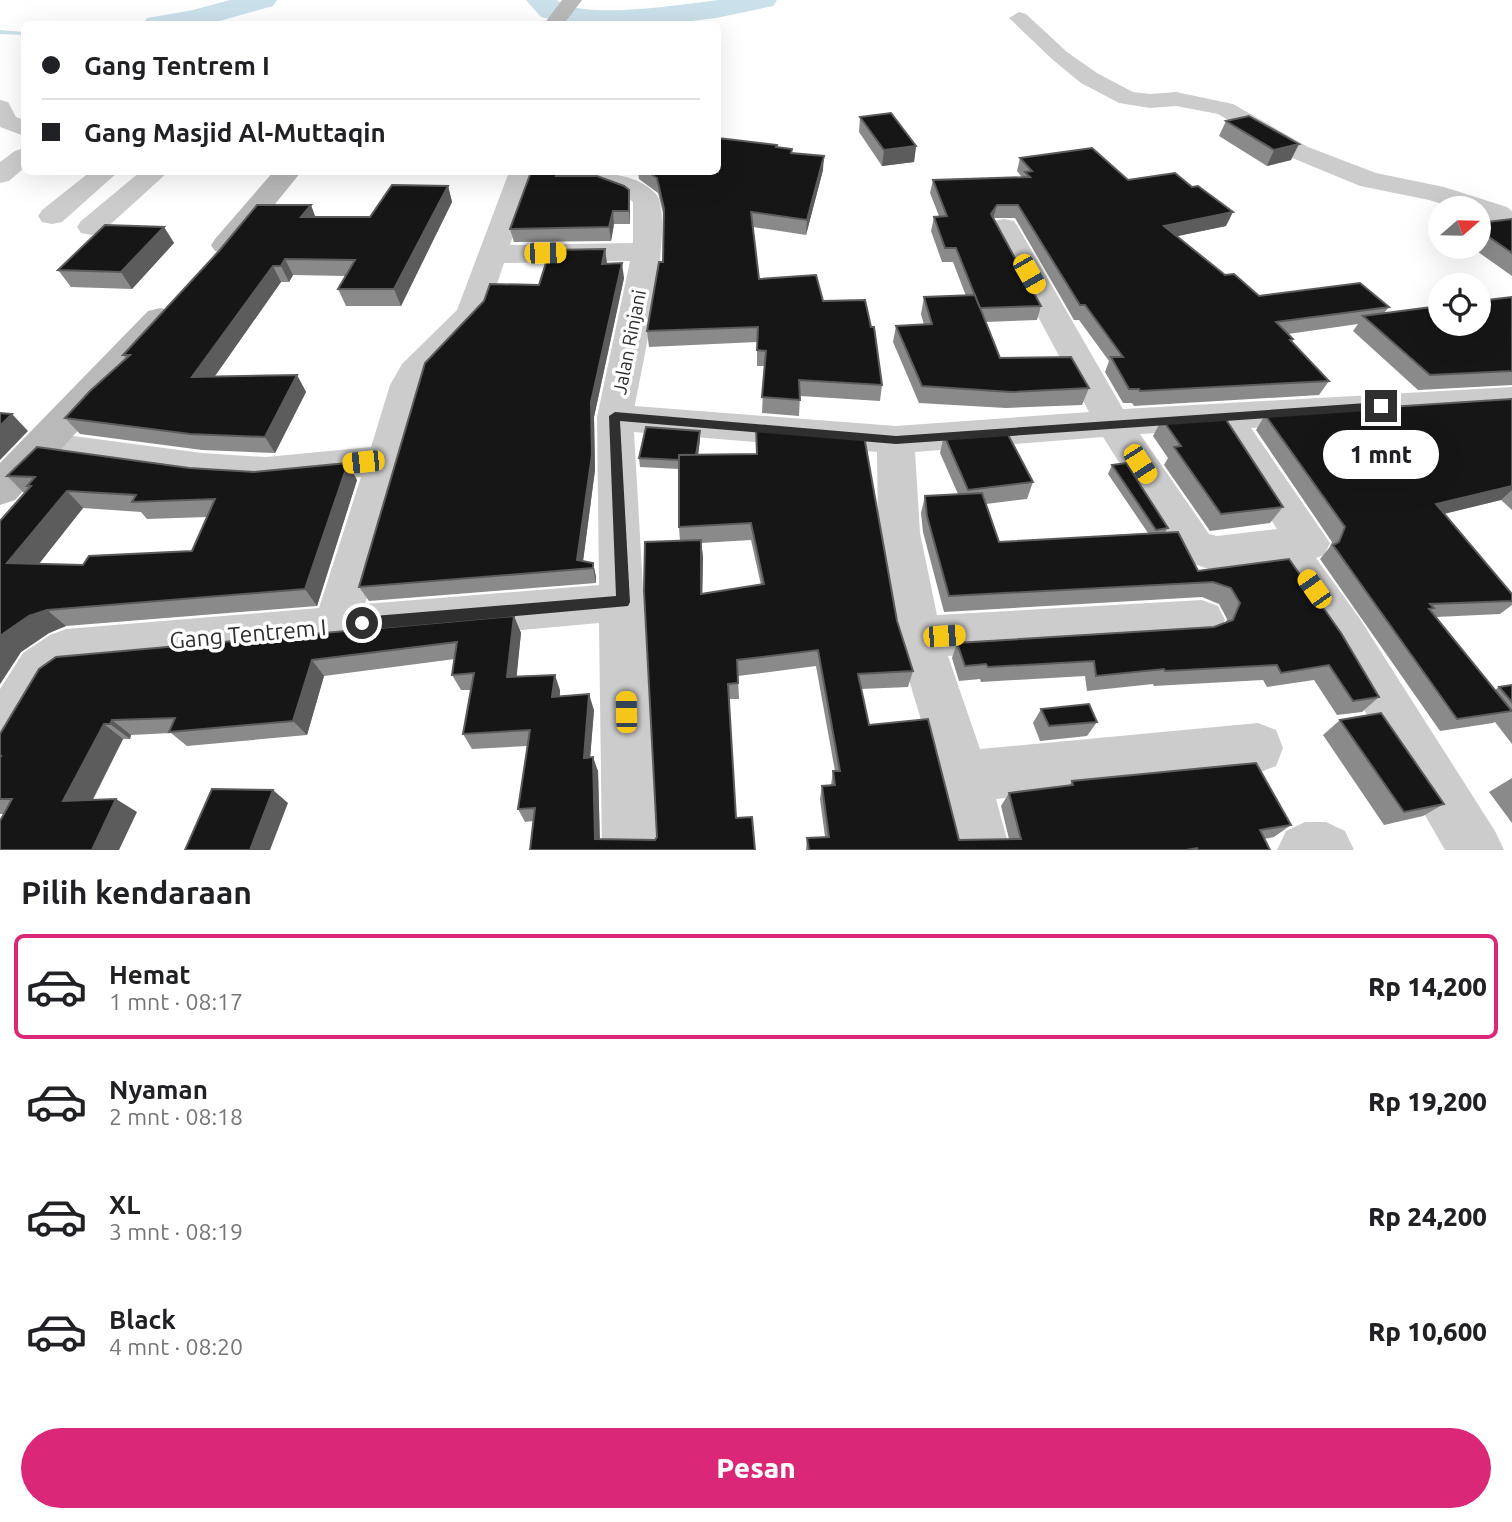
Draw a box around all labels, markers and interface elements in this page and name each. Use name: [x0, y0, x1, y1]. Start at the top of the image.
text: Gang Tentrem I: [84, 51, 270, 80]
text: Gang Masjid Al-Muttaqin: [84, 118, 386, 147]
north arrow: [1428, 196, 1491, 259]
map controls: [1428, 196, 1491, 336]
car: [524, 242, 567, 264]
car: [1010, 251, 1049, 297]
button: locate: [1428, 273, 1491, 336]
street label: Jalan Rinjani: [608, 288, 650, 396]
route end: [1365, 390, 1397, 422]
callout: 1 mnt: [1323, 430, 1439, 480]
car: [1120, 441, 1161, 487]
text: 1 mnt: [1350, 442, 1412, 467]
car: [342, 449, 385, 475]
car: [1294, 566, 1335, 612]
route start: [346, 607, 378, 639]
street label: Gang Tentrem I: [168, 614, 328, 653]
car: [923, 624, 966, 648]
car: [616, 691, 637, 733]
text: Pilih kendaraan: [21, 874, 252, 910]
icon: car: [25, 955, 88, 1018]
text: Hemat: [109, 960, 191, 989]
text: Rp 14,200: [1368, 972, 1487, 1001]
text: 1 mnt · 08:17: [109, 989, 243, 1014]
icon: car: [25, 1070, 88, 1133]
text: Nyaman: [109, 1075, 208, 1104]
text: Rp 19,200: [1368, 1087, 1487, 1116]
text: 2 mnt · 08:18: [109, 1104, 243, 1129]
icon: car: [25, 1185, 88, 1248]
text: XL: [109, 1190, 140, 1219]
text: Rp 24,200: [1368, 1202, 1487, 1231]
text: 3 mnt · 08:19: [109, 1219, 243, 1244]
icon: car: [25, 1300, 88, 1363]
text: Black: [109, 1305, 176, 1334]
text: Rp 10,600: [1368, 1317, 1487, 1346]
text: 4 mnt · 08:20: [109, 1334, 243, 1359]
button: Pesan: [21, 1428, 1491, 1508]

